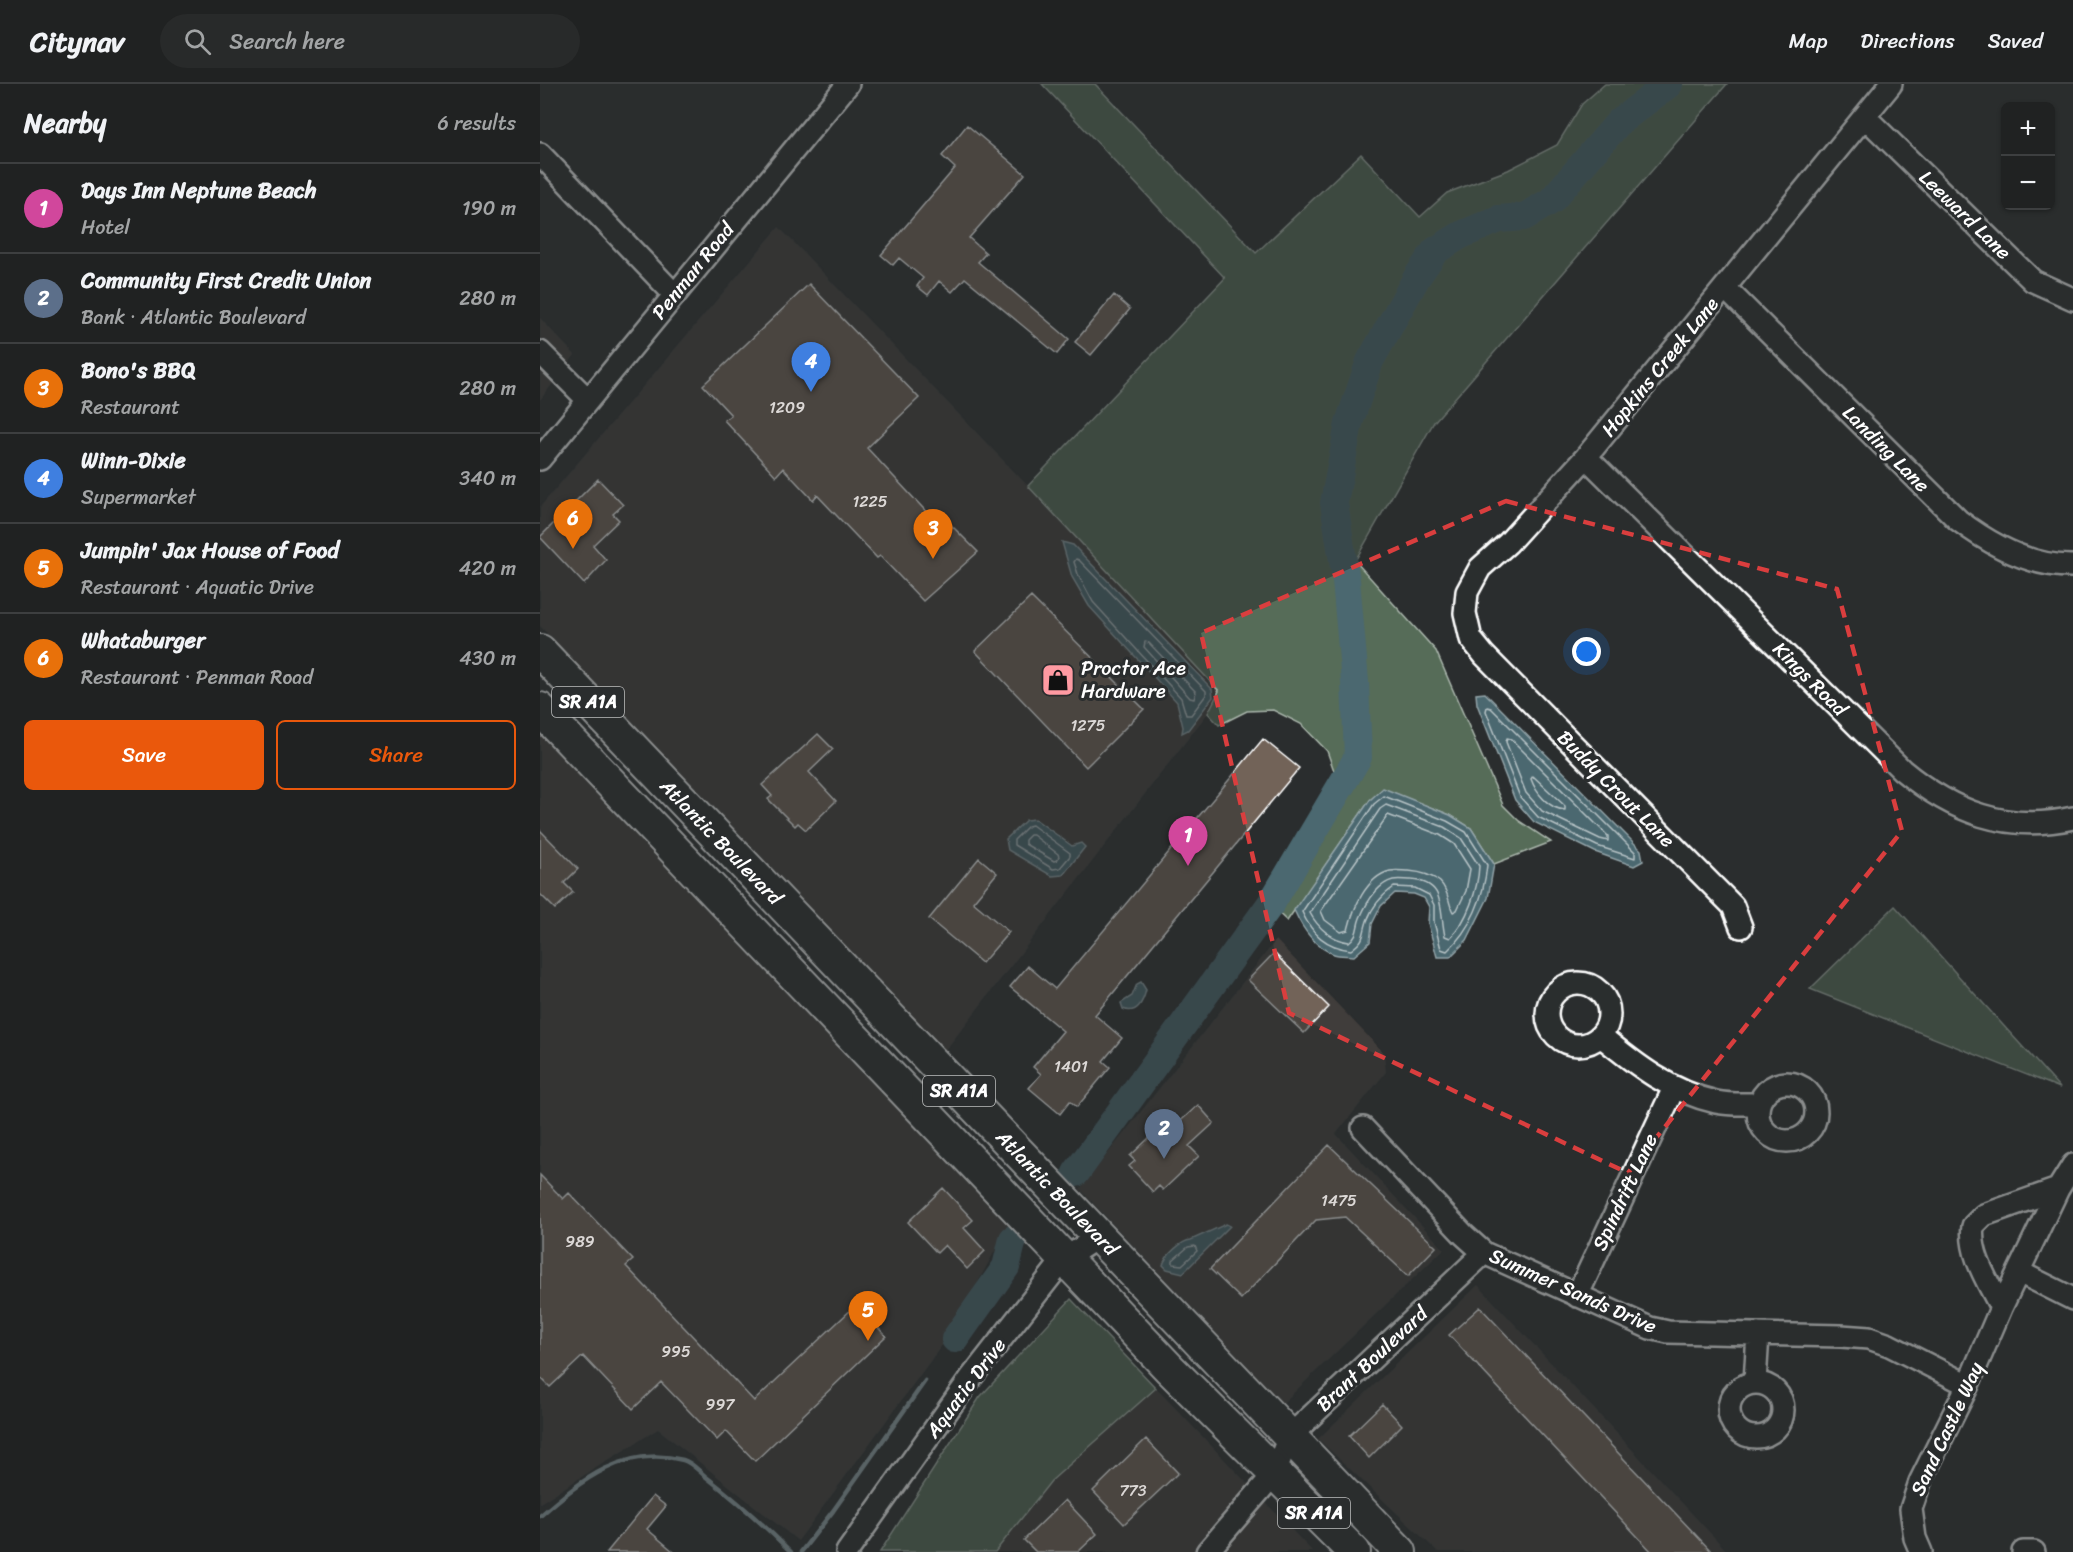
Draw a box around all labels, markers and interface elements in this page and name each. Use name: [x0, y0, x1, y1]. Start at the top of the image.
search box: [160, 14, 580, 68]
text: Citynav: [30, 17, 124, 66]
text: Search here: [229, 22, 345, 61]
text: Map: [1789, 22, 1827, 60]
text: Directions: [1860, 22, 1955, 60]
text: Saved: [1988, 22, 2043, 60]
icon: search: [181, 25, 214, 58]
text: Nearby: [24, 100, 106, 146]
map controls: [2001, 102, 2055, 210]
button: +: [2001, 102, 2055, 156]
text: 6 results: [437, 106, 516, 141]
button: −: [2001, 156, 2055, 210]
street label: Leeward Lane: [1910, 161, 2020, 269]
text: Days Inn Neptune Beach: [81, 171, 316, 210]
text: 1: [39, 191, 48, 226]
text: 190 m: [462, 191, 516, 226]
text: Hotel: [81, 210, 130, 245]
street label: Penman Road: [642, 213, 744, 328]
text: Community First Credit Union: [81, 261, 371, 300]
text: 2: [38, 281, 49, 316]
text: 280 m: [459, 281, 516, 316]
street label: Hopkins Creek Lane: [1592, 289, 1728, 445]
text: Bank · Atlantic Boulevard: [81, 300, 306, 335]
pin: 4: [792, 342, 830, 392]
text: Bono's BBQ: [81, 351, 195, 390]
text: 3: [38, 371, 49, 406]
text: 280 m: [459, 371, 516, 406]
text: Restaurant: [81, 390, 180, 425]
house number: 1209: [769, 393, 805, 422]
street label: Landing Lane: [1834, 397, 1938, 501]
text: Winn-Dixie: [81, 441, 186, 480]
text: 4: [37, 461, 50, 496]
text: 340 m: [459, 461, 516, 496]
text: Supermarket: [81, 480, 196, 515]
house number: 1225: [852, 487, 888, 516]
pin: 6: [554, 500, 592, 549]
pin: 3: [914, 510, 952, 559]
text: Jumpin' Jax House of Food: [81, 531, 339, 570]
text: 5: [37, 551, 50, 586]
text: 420 m: [459, 551, 516, 586]
text: Restaurant · Aquatic Drive: [81, 570, 314, 605]
text: Whataburger: [81, 621, 205, 660]
street label: Kings Road: [1764, 633, 1857, 726]
your location: [1572, 637, 1601, 666]
text: 6: [38, 641, 49, 676]
text: 430 m: [459, 641, 516, 676]
place label: Proctor Ace Hardware: [1081, 651, 1186, 709]
text: Restaurant · Penman Road: [81, 660, 313, 695]
shop icon: Proctor Ace Hardware: [1040, 662, 1076, 698]
road number: SR A1A: [552, 687, 624, 717]
house number: 1275: [1070, 711, 1106, 740]
button: Save: [24, 720, 264, 790]
button: Share: [276, 720, 516, 790]
street label: Buddy Crout Lane: [1549, 722, 1683, 856]
street label: Atlantic Boulevard: [650, 770, 792, 915]
pin: 1: [1168, 816, 1208, 866]
house number: 1401: [1054, 1052, 1088, 1081]
road number: SR A1A: [923, 1076, 995, 1106]
pin: 2: [1144, 1110, 1184, 1159]
street label: Atlantic Boulevard: [986, 1121, 1128, 1266]
street label: Spindrift Lane: [1582, 1127, 1668, 1257]
house number: 1475: [1321, 1186, 1357, 1215]
house number: 989: [565, 1227, 595, 1256]
street label: Summer Sands Drive: [1484, 1238, 1662, 1344]
pin: 5: [848, 1292, 888, 1341]
street label: Brant Boulevard: [1308, 1297, 1437, 1420]
street label: Aquatic Drive: [916, 1330, 1016, 1447]
house number: 995: [661, 1337, 691, 1366]
street label: Sand Castle Way: [1901, 1355, 1994, 1502]
house number: 997: [706, 1390, 735, 1419]
house number: 773: [1119, 1476, 1147, 1505]
road number: SR A1A: [1278, 1498, 1350, 1528]

